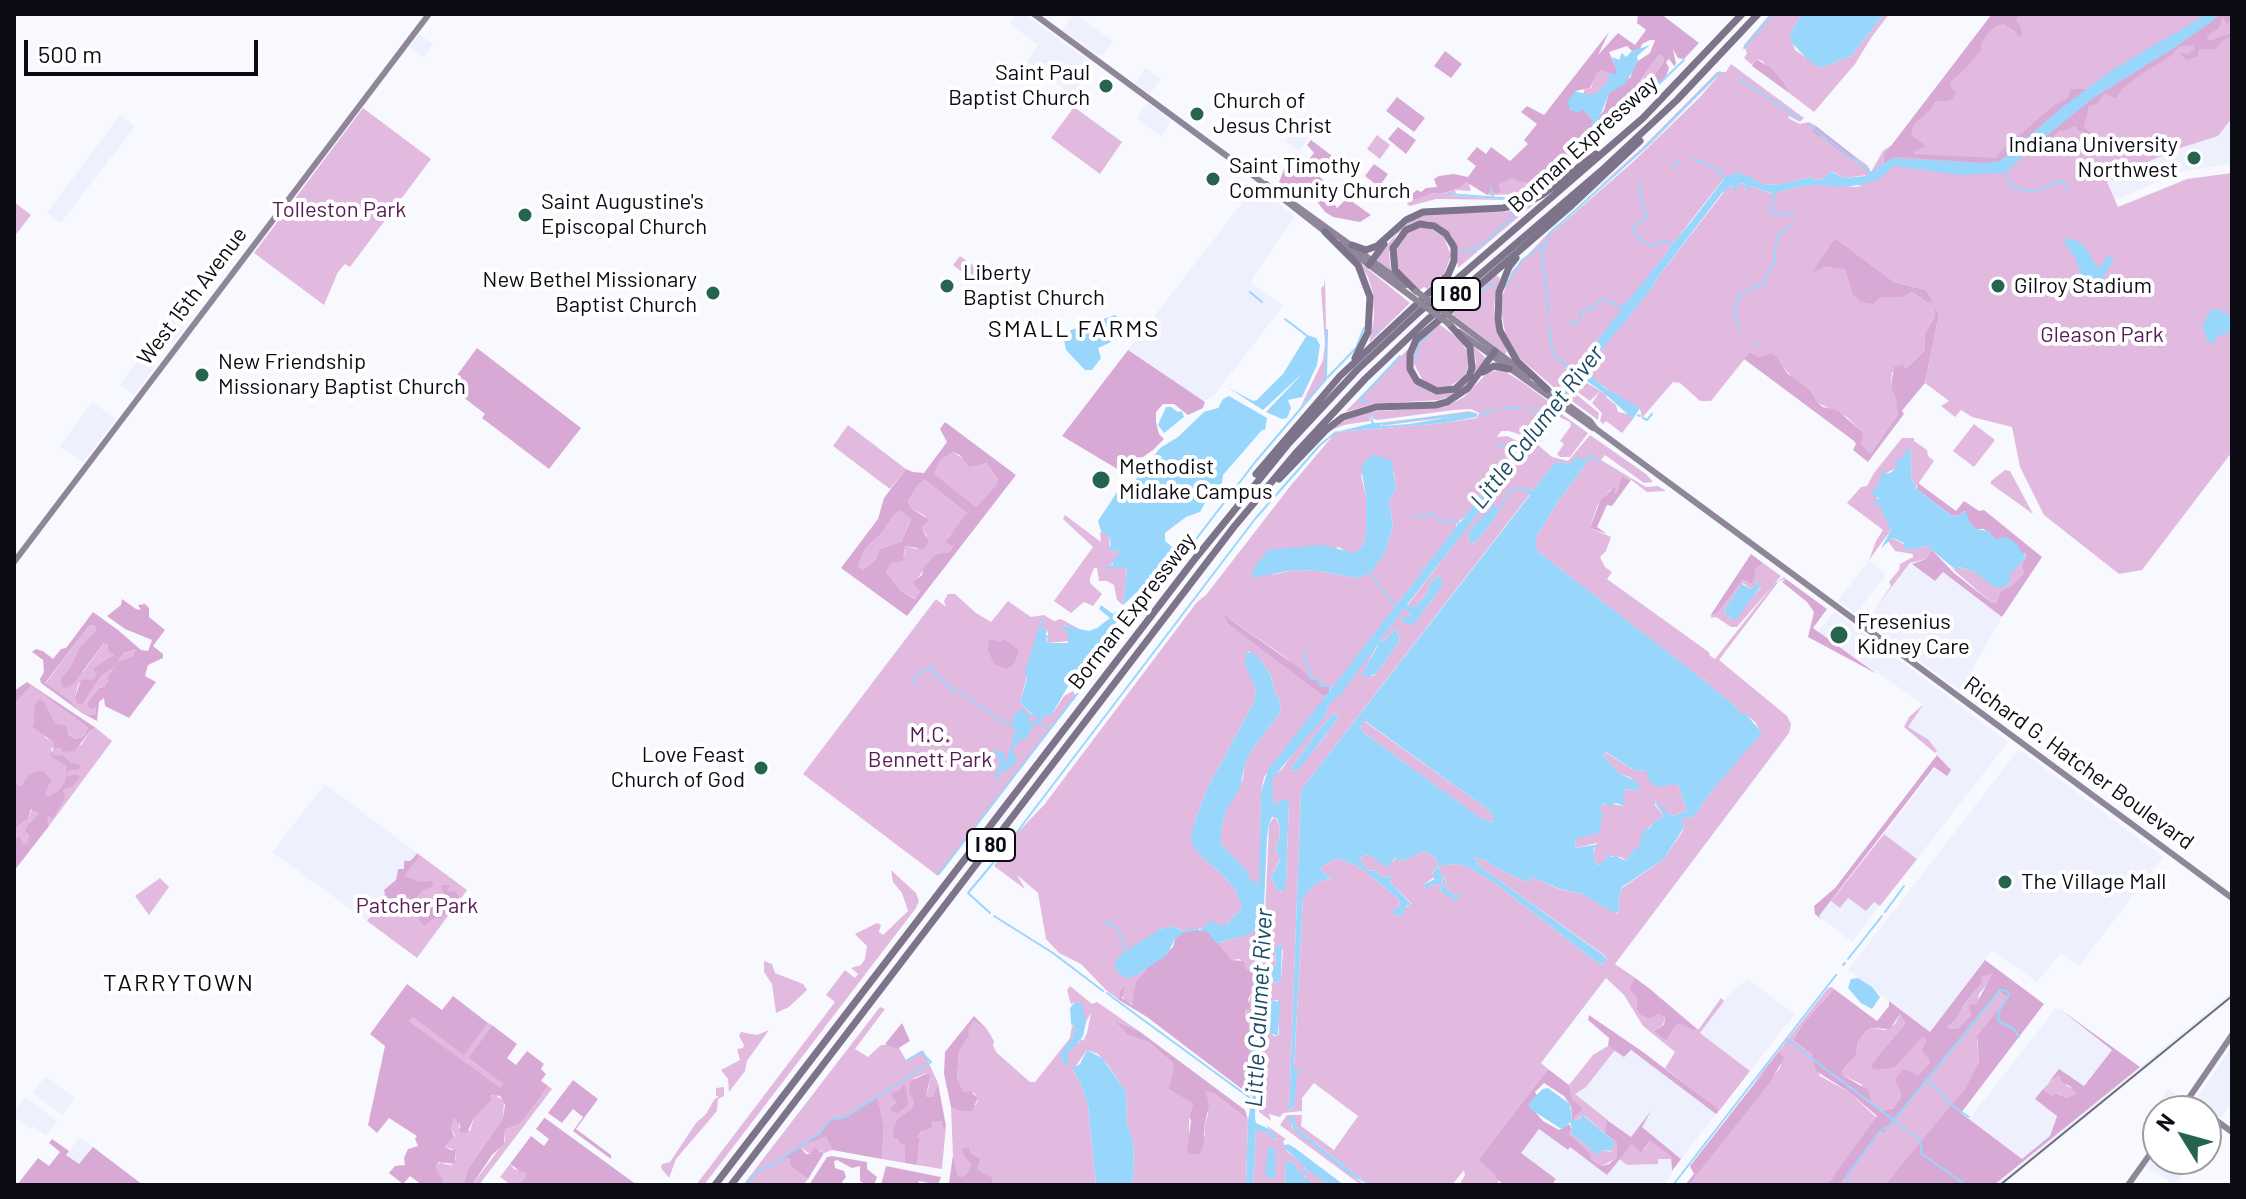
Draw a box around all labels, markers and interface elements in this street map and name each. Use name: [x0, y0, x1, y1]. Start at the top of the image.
scale bar: [28, 24, 262, 74]
text: 500 m: [38, 39, 102, 68]
place label: Saint Paul Baptist Church: [948, 60, 1090, 112]
street label: Borman Expressway: [1503, 70, 1663, 218]
marker: Saint Paul Baptist Church: [1097, 77, 1115, 95]
place label: Church of Jesus Christ: [1213, 88, 1332, 140]
marker: Church of Jesus Christ: [1188, 105, 1206, 123]
place label: Indiana University Northwest: [2008, 132, 2178, 184]
marker: Indiana University Northwest: [2185, 149, 2203, 167]
place label: Saint Timothy Community Church: [1229, 153, 1411, 204]
marker: Saint Timothy Community Church: [1204, 170, 1222, 188]
place label: Saint Augustine's Episcopal Church: [541, 189, 707, 240]
park label: Tolleston Park: [272, 197, 406, 223]
marker: Saint Augustine's Episcopal Church: [516, 206, 534, 224]
street label: West 15th Avenue: [132, 222, 252, 370]
place label: Liberty Baptist Church: [963, 260, 1105, 312]
place label: New Bethel Missionary Baptist Church: [483, 267, 697, 318]
place label: Gilroy Stadium: [2014, 273, 2152, 299]
marker: Liberty Baptist Church: [938, 277, 956, 295]
marker: Gilroy Stadium: [1989, 277, 2007, 295]
road number: I 80: [1432, 278, 1480, 310]
marker: New Bethel Missionary Baptist Church: [704, 284, 722, 302]
district label: SMALL FARMS: [988, 315, 1160, 343]
park label: Gleason Park: [2040, 322, 2164, 348]
water label: Little Calumet River: [1464, 340, 1610, 514]
place label: New Friendship Missionary Baptist Church: [218, 349, 466, 400]
marker: New Friendship Missionary Baptist Church: [193, 366, 211, 384]
place label: Methodist Midlake Campus: [1119, 454, 1273, 506]
marker: Methodist Midlake Campus: [1090, 469, 1112, 491]
street label: Borman Expressway: [1063, 527, 1201, 695]
place label: Fresenius Kidney Care: [1857, 609, 1970, 660]
marker: Fresenius Kidney Care: [1828, 624, 1850, 646]
street label: Richard G. Hatcher Boulevard: [1959, 671, 2199, 855]
park label: M.C. Bennett Park: [868, 722, 992, 774]
place label: Love Feast Church of God: [611, 742, 745, 794]
marker: Love Feast Church of God: [752, 759, 770, 777]
road number: I 80: [967, 829, 1015, 861]
place label: The Village Mall: [2021, 869, 2166, 895]
marker: The Village Mall: [1996, 873, 2014, 891]
park label: Patcher Park: [356, 893, 478, 919]
water label: Little Calumet River: [1239, 908, 1279, 1108]
district label: TARRYTOWN: [103, 969, 255, 997]
north arrow: [2142, 1095, 2222, 1175]
text: N: [2150, 1108, 2179, 1135]

